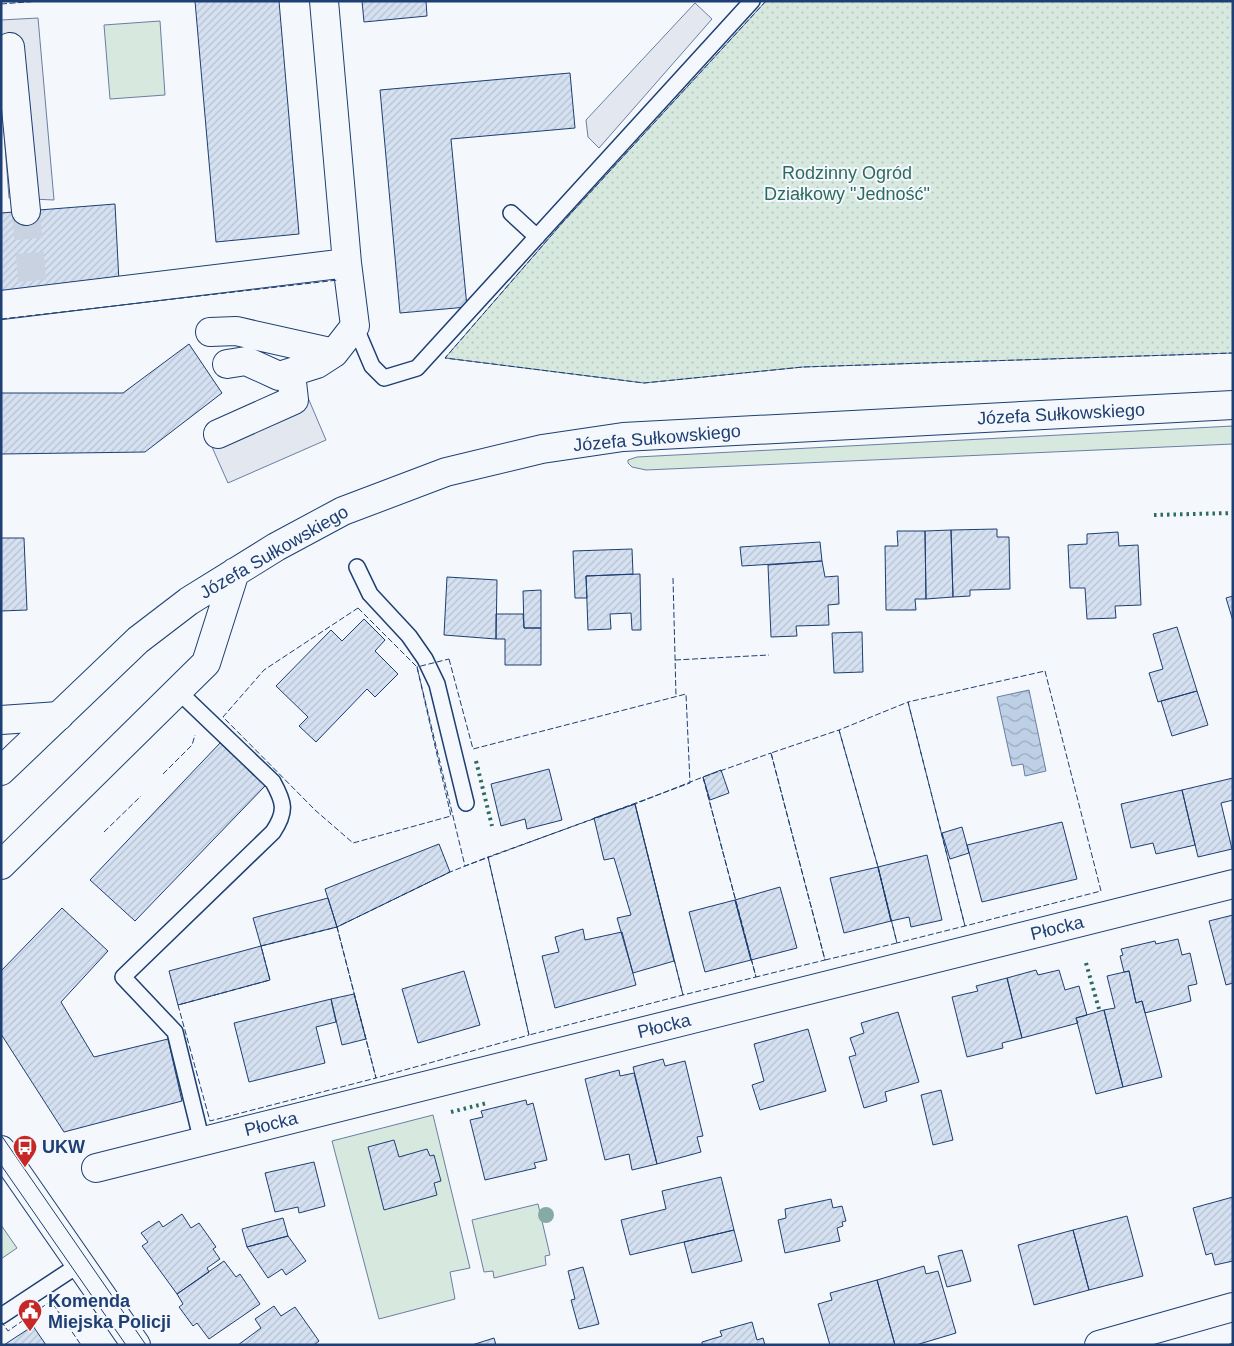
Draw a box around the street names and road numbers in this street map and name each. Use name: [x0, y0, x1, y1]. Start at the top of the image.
street label: Józefa Sułkowskiego: [977, 400, 1145, 428]
street label: Józefa Sułkowskiego: [572, 421, 742, 455]
street label: Józefa Sułkowskiego: [196, 501, 352, 603]
street label: Płocka: [1028, 912, 1087, 944]
street label: Płocka: [635, 1010, 694, 1042]
street label: Płocka: [242, 1108, 301, 1140]

